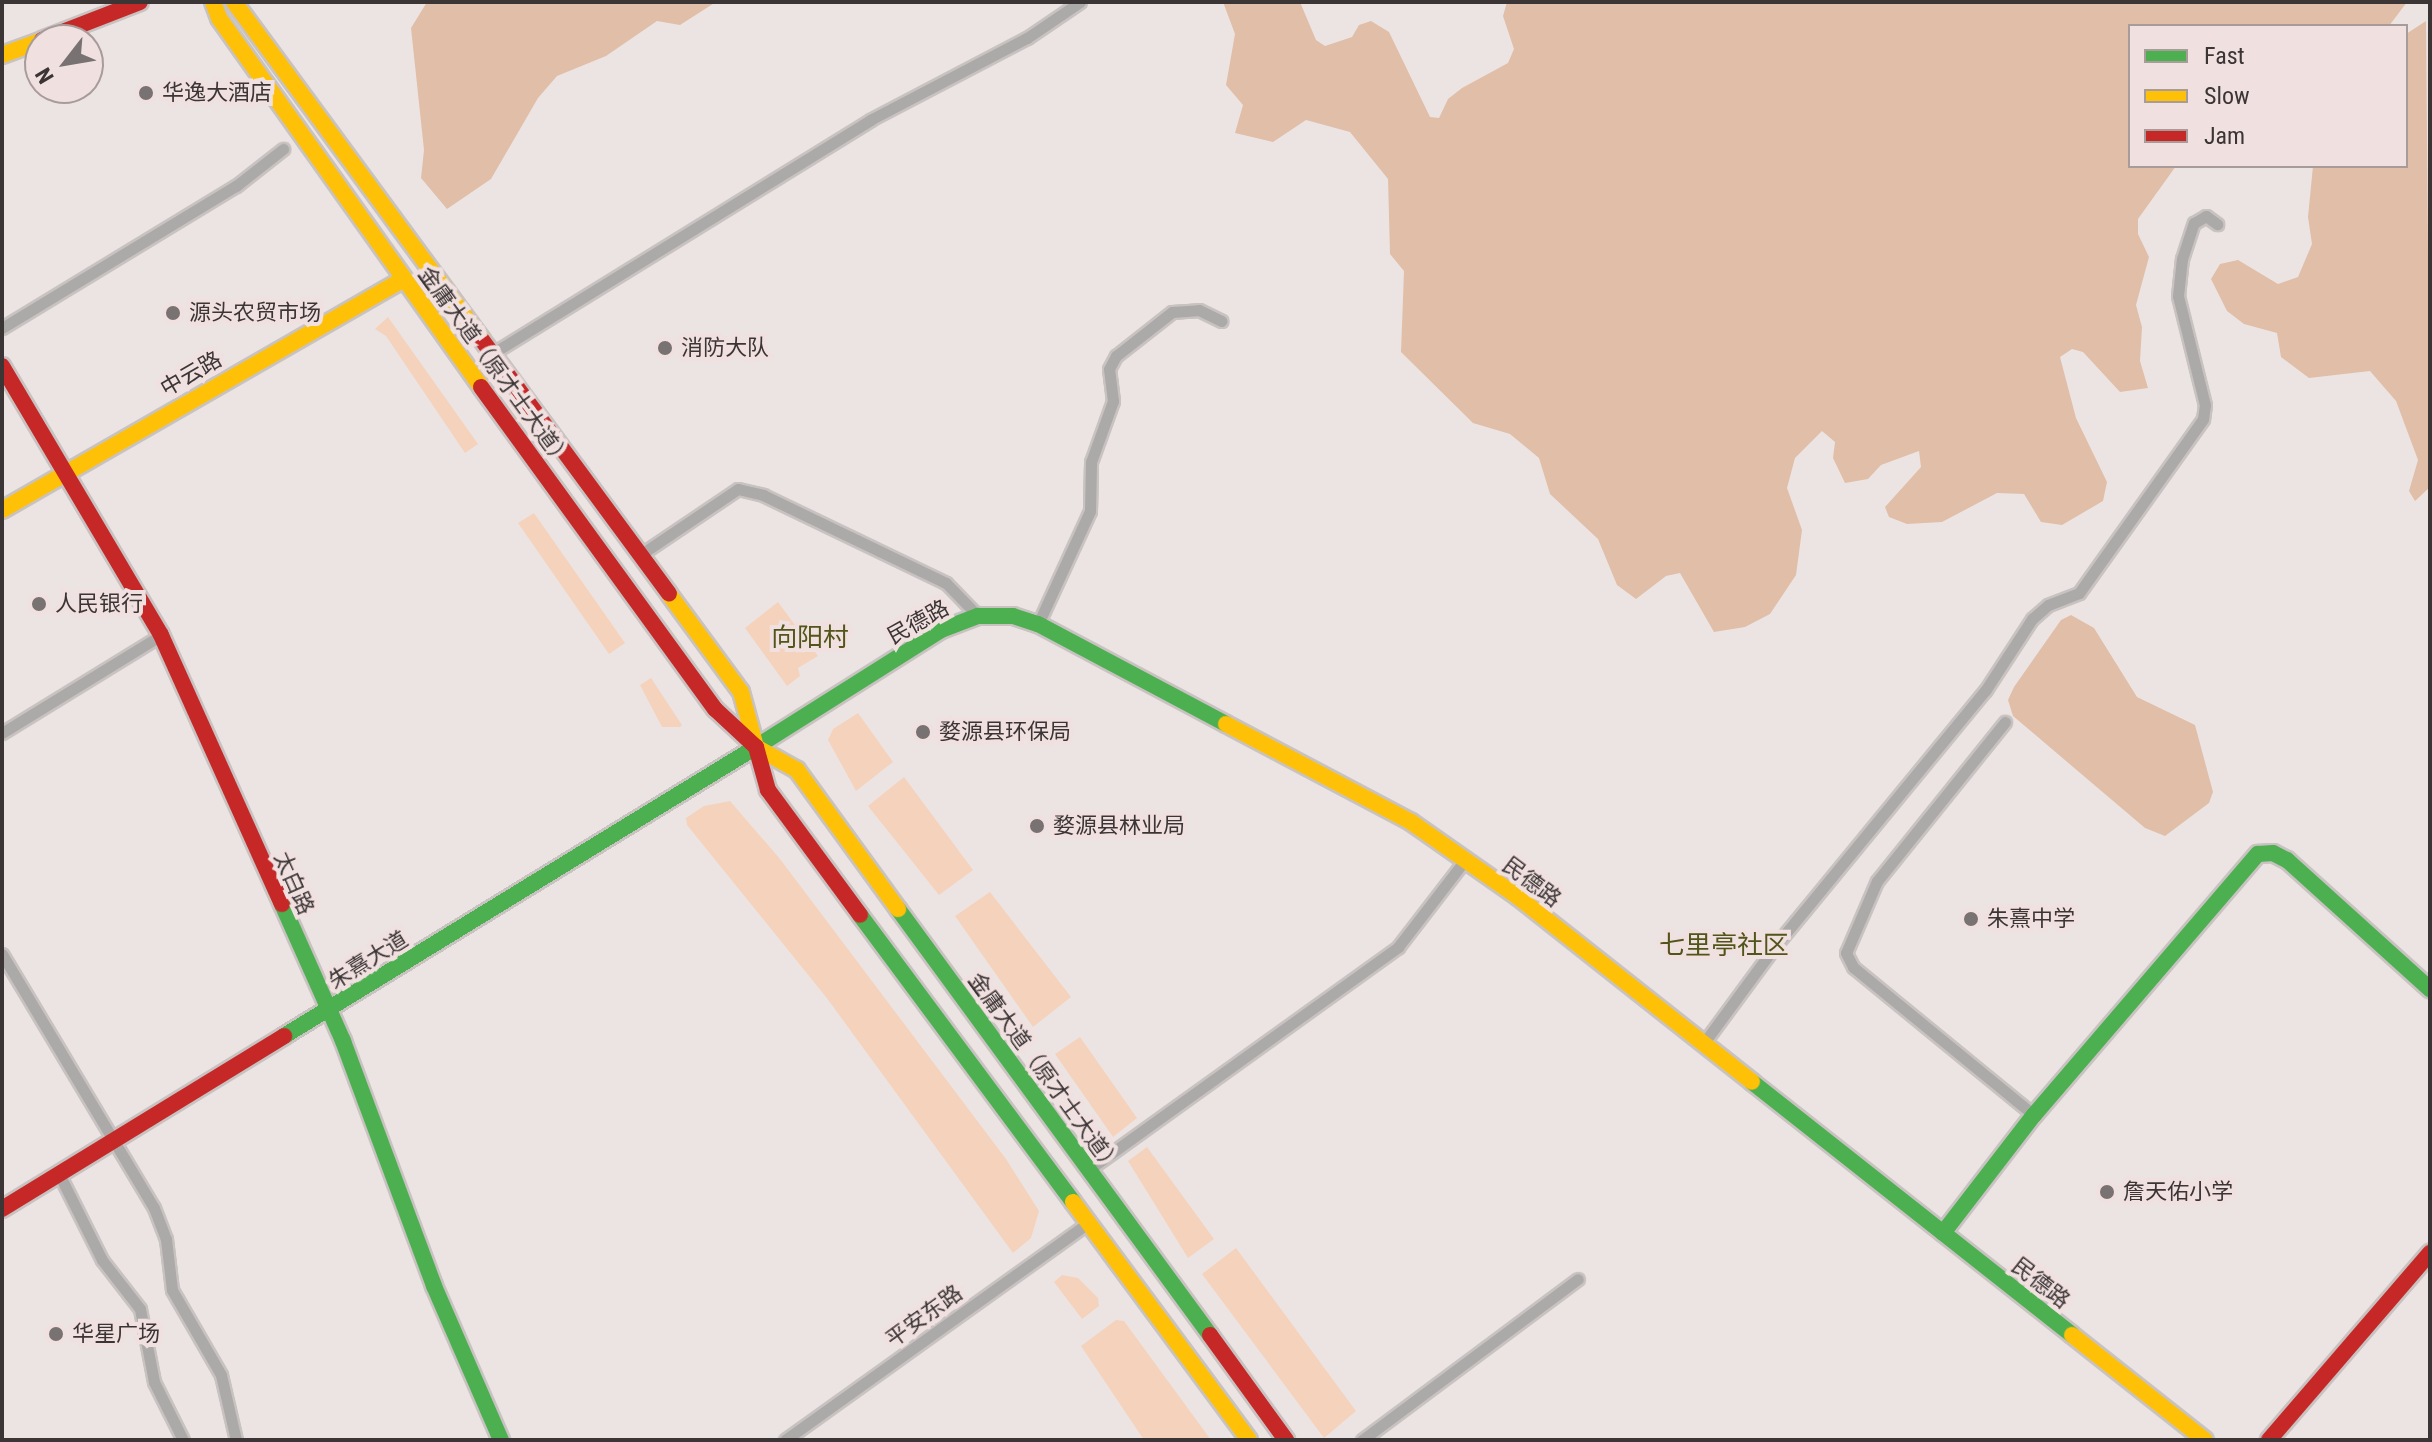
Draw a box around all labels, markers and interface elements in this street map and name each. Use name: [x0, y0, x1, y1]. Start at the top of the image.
north arrow: [24, 24, 104, 104]
legend: [2128, 24, 2408, 168]
text: Fast: [2204, 42, 2245, 70]
text: N: [31, 63, 59, 88]
place label: 华逸大酒店: [162, 80, 272, 106]
text: Slow: [2204, 82, 2250, 110]
marker: 华逸大酒店: [137, 84, 155, 102]
text: Jam: [2204, 122, 2245, 150]
street label: 金庸大道（原才士大道）: [413, 261, 577, 473]
place label: 源头农贸市场: [189, 300, 321, 326]
marker: 源头农贸市场: [164, 304, 182, 322]
place label: 消防大队: [681, 335, 769, 361]
marker: 消防大队: [656, 339, 674, 357]
street label: 中云路: [156, 346, 226, 402]
place label: 人民银行: [55, 591, 143, 617]
street label: 民德路: [883, 594, 953, 650]
marker: 人民银行: [30, 595, 48, 613]
district label: 向阳村: [771, 622, 849, 654]
place label: 婺源县环保局: [939, 719, 1071, 745]
marker: 婺源县环保局: [914, 723, 932, 741]
place label: 婺源县林业局: [1053, 813, 1185, 839]
marker: 婺源县林业局: [1028, 817, 1046, 835]
street label: 太白路: [269, 847, 319, 919]
street label: 民德路: [1498, 852, 1566, 912]
place label: 朱熹中学: [1987, 906, 2075, 932]
marker: 朱熹中学: [1962, 910, 1980, 928]
street label: 朱熹大道: [324, 925, 412, 995]
district label: 七里亭社区: [1659, 930, 1789, 962]
street label: 金庸大道（原才士大道）: [963, 967, 1127, 1179]
place label: 詹天佑小学: [2123, 1179, 2233, 1205]
marker: 詹天佑小学: [2098, 1183, 2116, 1201]
street label: 民德路: [2007, 1252, 2075, 1314]
street label: 平安东路: [881, 1279, 967, 1353]
place label: 华星广场: [72, 1321, 160, 1347]
marker: 华星广场: [47, 1325, 65, 1343]

